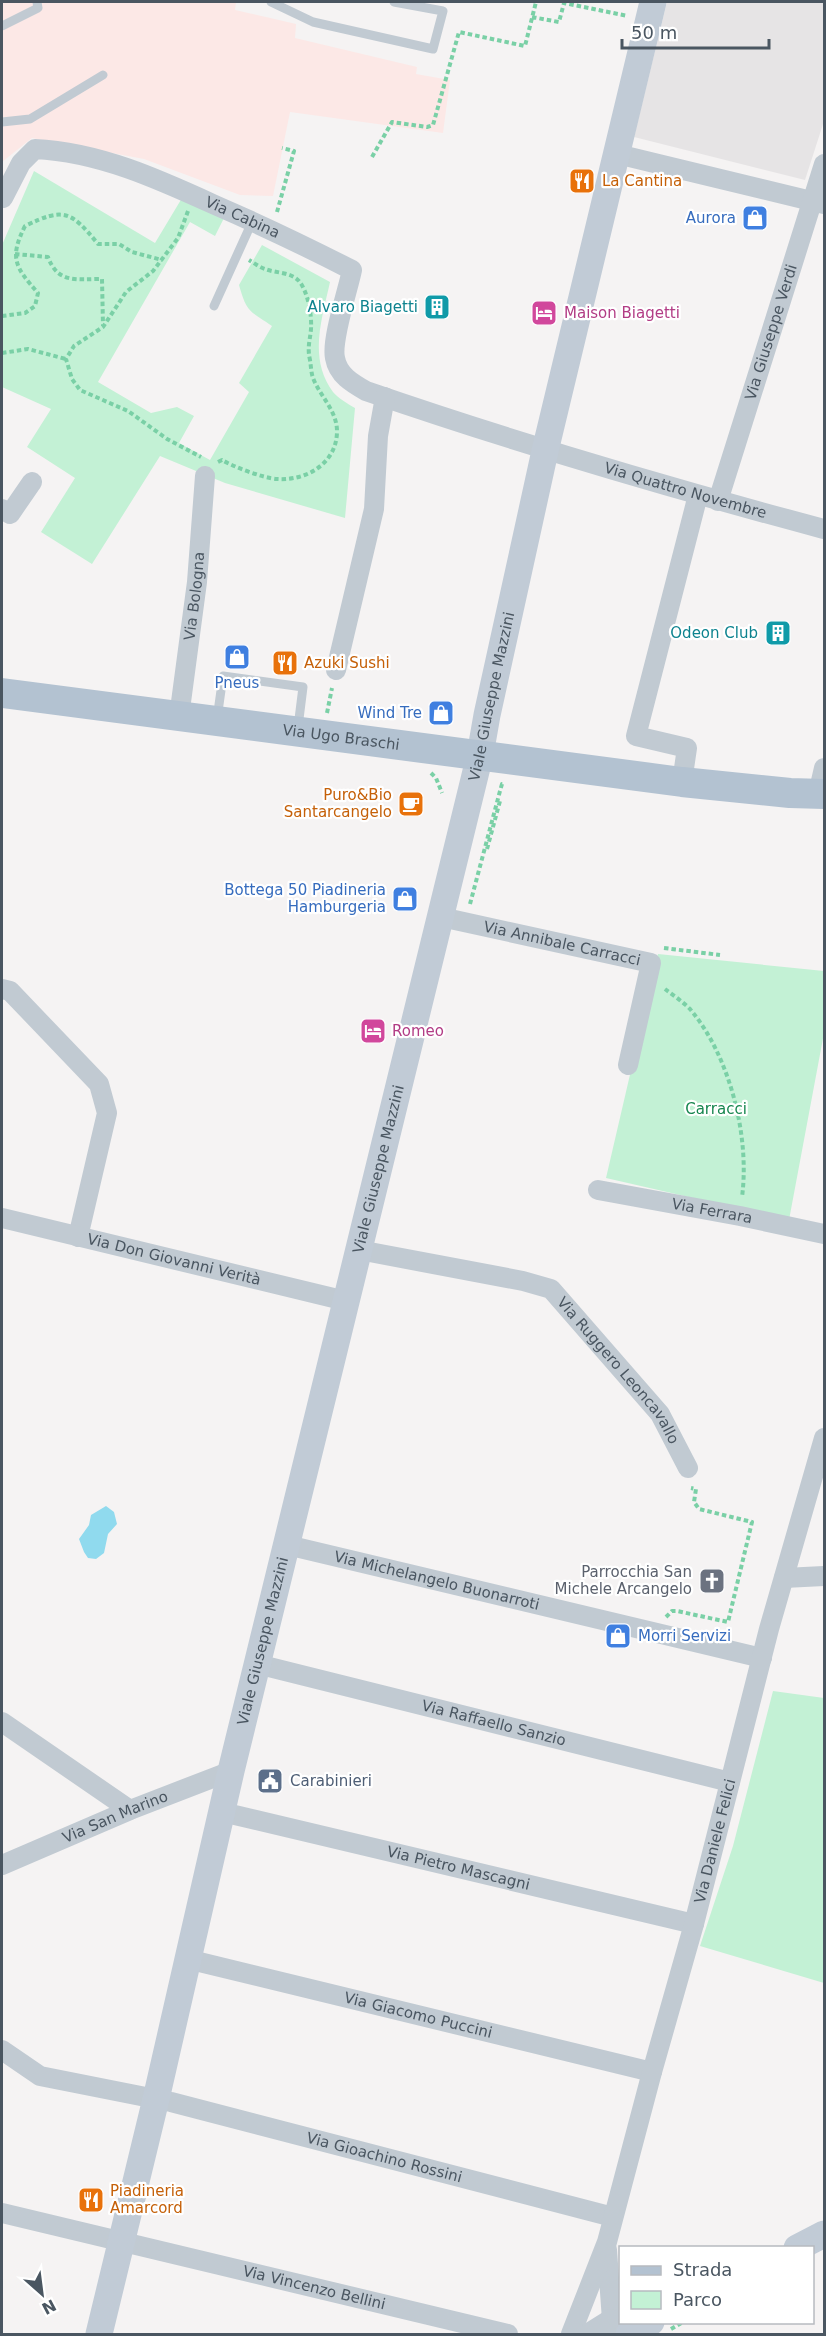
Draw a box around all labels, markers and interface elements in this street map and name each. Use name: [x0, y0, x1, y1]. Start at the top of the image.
scale bar: [622, 12, 769, 50]
text: 50 m: [631, 22, 677, 43]
restaurant icon: La Cantina: [567, 166, 597, 196]
place label: La Cantina: [602, 172, 682, 190]
street label: Via Cabina: [202, 193, 283, 242]
shop icon: Aurora: [740, 203, 770, 233]
place label: Aurora: [686, 209, 736, 227]
street label: Via Giuseppe Verdi: [741, 262, 801, 402]
building icon: Alvaro Biagetti: [422, 292, 452, 322]
place label: Alvaro Biagetti: [307, 298, 418, 316]
hotel icon: Maison Biagetti: [529, 298, 559, 328]
place label: Maison Biagetti: [564, 304, 680, 322]
street label: Via Quattro Novembre: [602, 459, 769, 522]
street label: Via Bologna: [180, 551, 208, 641]
street label: Viale Giuseppe Mazzini: [465, 610, 518, 783]
building icon: Odeon Club: [763, 618, 793, 648]
place label: Odeon Club: [670, 624, 758, 642]
shop icon: Pneus: [222, 642, 252, 672]
restaurant icon: Azuki Sushi: [270, 648, 300, 678]
place label: Azuki Sushi: [304, 654, 390, 672]
place label: Pneus: [215, 674, 260, 692]
shop icon: Wind Tre: [426, 698, 456, 728]
place label: Wind Tre: [358, 704, 422, 722]
street label: Via Ugo Braschi: [281, 721, 401, 754]
place label: Puro&Bio Santarcangelo: [284, 786, 392, 821]
cafe icon: Puro&Bio Santarcangelo: [396, 789, 426, 819]
place label: Bottega 50 Piadineria Hamburgeria: [224, 881, 386, 916]
shop icon: Bottega 50 Piadineria Hamburgeria: [390, 884, 420, 914]
street label: Via Annibale Carracci: [482, 918, 642, 969]
hotel icon: Romeo: [358, 1016, 388, 1046]
place label: Romeo: [392, 1022, 444, 1040]
street label: Viale Giuseppe Mazzini: [349, 1083, 408, 1255]
park label: Carracci: [685, 1100, 747, 1118]
street label: Via Ferrara: [670, 1195, 754, 1227]
street label: Via Don Giovanni Verità: [85, 1230, 263, 1289]
street label: Via Ruggero Leoncavallo: [553, 1293, 683, 1447]
street label: Via Michelangelo Buonarroti: [332, 1547, 541, 1614]
street label: Viale Giuseppe Mazzini: [234, 1555, 292, 1727]
place label: Parrocchia San Michele Arcangelo: [555, 1563, 692, 1598]
church icon: Parrocchia San Michele Arcangelo: [697, 1566, 727, 1596]
shop icon: Morri Servizi: [603, 1621, 633, 1651]
place label: Morri Servizi: [638, 1627, 731, 1645]
street label: Via Raffaello Sanzio: [420, 1696, 568, 1750]
public building icon: Carabinieri: [255, 1766, 285, 1796]
place label: Carabinieri: [290, 1772, 372, 1790]
street label: Via Daniele Felici: [691, 1777, 740, 1905]
street label: Via San Marino: [60, 1787, 170, 1847]
street label: Via Pietro Mascagni: [385, 1842, 532, 1894]
street label: Via Giacomo Puccini: [342, 1989, 494, 2042]
street label: Via Gioachino Rossini: [305, 2129, 464, 2186]
place label: Piadineria Amarcord: [110, 2182, 184, 2217]
restaurant icon: Piadineria Amarcord: [76, 2185, 106, 2215]
legend: [619, 2246, 814, 2324]
text: Strada: [673, 2259, 732, 2280]
street label: Via Vincenzo Bellini: [241, 2262, 387, 2313]
north arrow: [12, 2264, 72, 2324]
text: Parco: [673, 2289, 722, 2310]
text: N: [38, 2295, 59, 2318]

